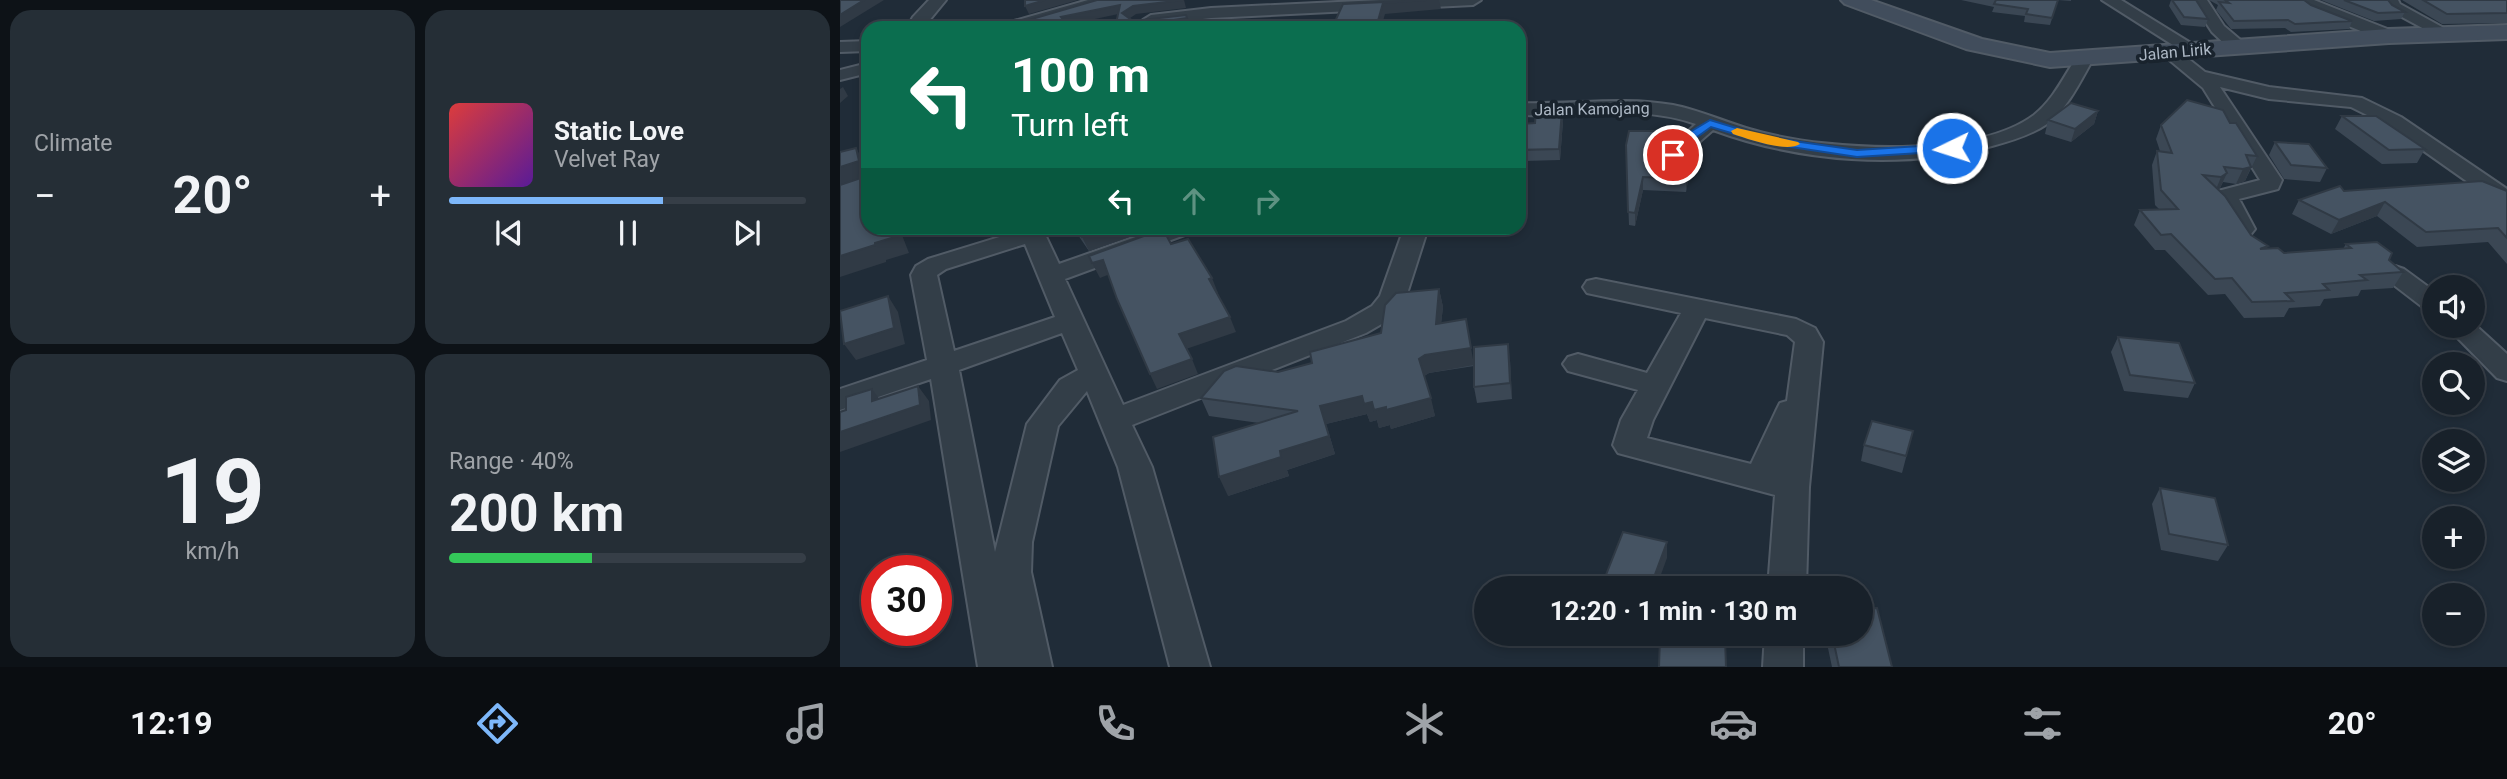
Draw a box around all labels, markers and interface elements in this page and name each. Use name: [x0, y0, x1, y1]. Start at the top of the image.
street label: Jalan Lirik: [2138, 39, 2213, 65]
text: 100 m: [1011, 47, 1150, 104]
icon: left: [896, 49, 987, 140]
street label: Jalan Kamojang: [1534, 98, 1650, 120]
text: Turn left: [1011, 106, 1129, 144]
position arrow: [1915, 111, 1989, 185]
text: Static Love: [554, 116, 684, 146]
pin: [1643, 125, 1703, 185]
text: Climate: [34, 130, 113, 157]
icon: arrive: [1654, 136, 1692, 174]
text: Velvet Ray: [554, 146, 660, 173]
text: 20°: [173, 165, 253, 226]
text: −: [34, 174, 56, 218]
text: +: [369, 174, 391, 218]
icon: left: [1102, 182, 1140, 220]
icon: ahead: [1175, 182, 1213, 220]
icon: right: [1248, 182, 1286, 220]
icon: previous: [490, 214, 528, 252]
icon: pause: [609, 214, 647, 252]
icon: next: [728, 214, 766, 252]
map controls: [2422, 275, 2485, 646]
button: sound: [2422, 275, 2485, 338]
button: search: [2422, 352, 2485, 415]
button: layers: [2422, 429, 2485, 492]
text: 19: [160, 439, 265, 545]
text: Range · 40%: [449, 448, 574, 475]
text: 200 km: [449, 483, 624, 544]
button: +: [2422, 506, 2485, 569]
text: km/h: [186, 538, 240, 565]
speed limit sign: 30: [861, 555, 952, 646]
button: −: [2422, 583, 2485, 646]
text: 12:20 · 1 min · 130 m: [1550, 596, 1797, 626]
icon: directions: [473, 699, 522, 748]
icon: music: [782, 699, 831, 748]
icon: phone: [1091, 699, 1140, 748]
icon: climate: [1400, 699, 1449, 748]
icon: car: [1709, 699, 1758, 748]
icon: filters: [2018, 699, 2067, 748]
text: 12:19: [130, 704, 213, 742]
text: 20°: [2328, 704, 2377, 742]

